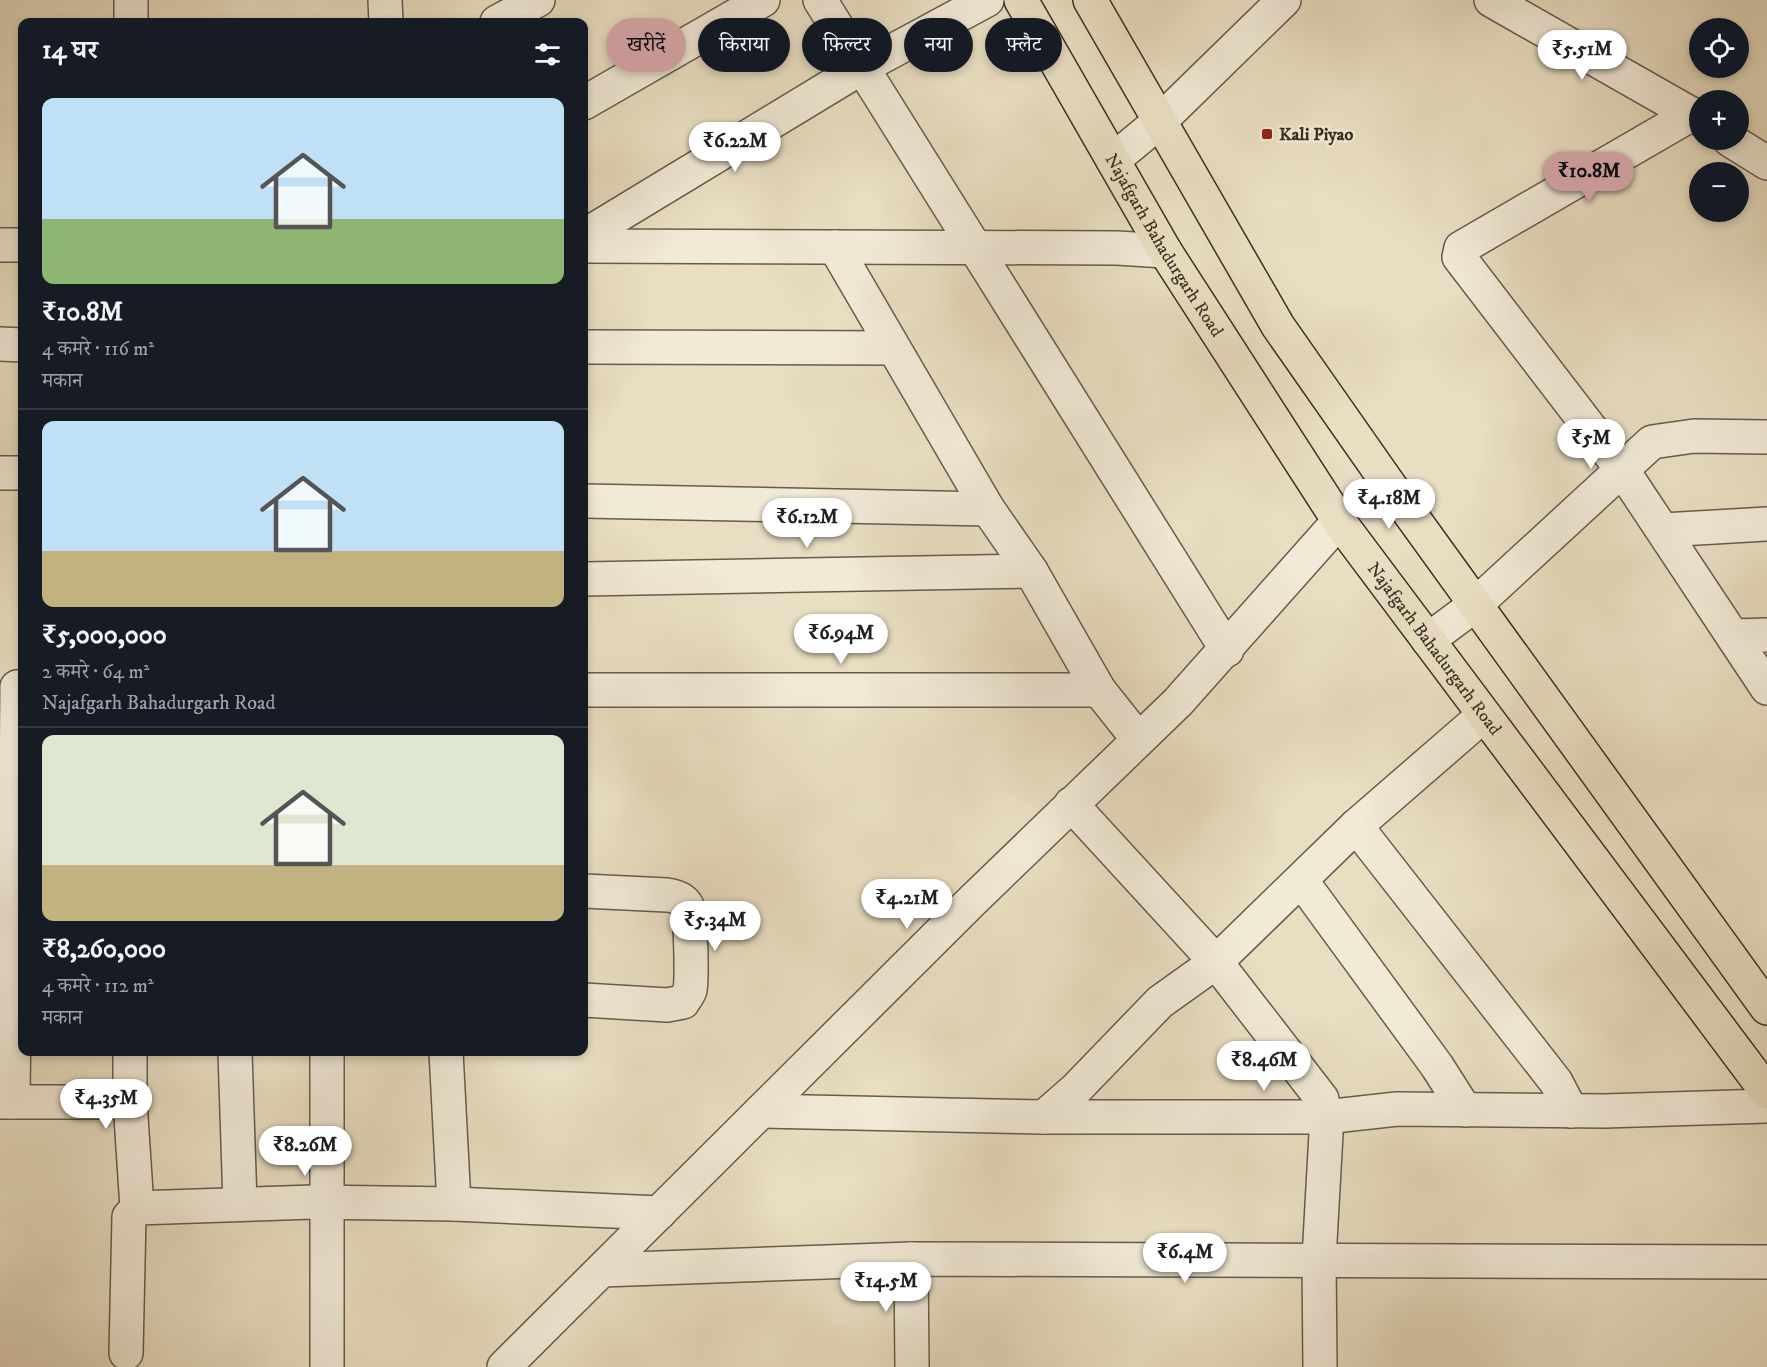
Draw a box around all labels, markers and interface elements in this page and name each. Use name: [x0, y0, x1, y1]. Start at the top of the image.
chip: खरीदें: [606, 18, 686, 72]
chip: किराया: [698, 18, 790, 72]
chip: फ़िल्टर: [802, 18, 892, 72]
chip: नया: [904, 18, 973, 72]
chip: फ़्लैट: [985, 18, 1062, 72]
map controls: [1689, 18, 1749, 222]
button: locate: [1689, 18, 1749, 78]
pin: ₹5.51M: [1533, 30, 1631, 81]
text: 14 घर: [42, 34, 98, 67]
text: ₹5.51M: [1552, 37, 1612, 62]
icon: filters: [531, 38, 564, 71]
button: +: [1689, 90, 1749, 150]
pin: ₹6.22M: [686, 122, 784, 173]
place label: Kali Piyao: [1279, 124, 1353, 146]
marker: Kali Piyao: [1260, 127, 1274, 141]
text: ₹6.22M: [703, 129, 767, 154]
icon: home: [249, 137, 357, 245]
street label: Najafgarh Bahadurgarh Road: [1100, 150, 1227, 341]
pin: ₹10.8M: [1540, 152, 1638, 203]
text: ₹10.8M: [1558, 159, 1620, 184]
button: −: [1689, 162, 1749, 222]
text: ₹10.8M: [42, 296, 123, 329]
text: 4 कमरे · 116 m²: [42, 337, 154, 362]
text: मकान: [42, 369, 83, 394]
pin: ₹5M: [1562, 419, 1620, 470]
text: ₹5M: [1571, 426, 1611, 451]
icon: home: [249, 460, 357, 568]
pin: ₹4.18M: [1340, 479, 1438, 530]
text: ₹4.18M: [1357, 486, 1421, 511]
pin: ₹6.12M: [758, 498, 856, 549]
text: ₹6.12M: [776, 505, 838, 530]
street label: Najafgarh Bahadurgarh Road: [1362, 558, 1506, 740]
pin: ₹6.94M: [792, 614, 890, 665]
text: ₹5,000,000: [42, 619, 167, 652]
text: ₹6.94M: [808, 621, 874, 646]
text: 2 कमरे · 64 m²: [42, 660, 149, 685]
text: Najafgarh Bahadurgarh Road: [42, 691, 275, 716]
icon: home: [249, 774, 357, 882]
pin: ₹4.21M: [858, 879, 956, 930]
text: ₹4.21M: [875, 886, 939, 911]
pin: ₹5.34M: [666, 901, 764, 952]
text: ₹5.34M: [684, 908, 746, 933]
text: ₹8,260,000: [42, 933, 166, 966]
text: 4 कमरे · 112 m²: [42, 974, 154, 999]
text: मकान: [42, 1006, 83, 1031]
pin: ₹8.46M: [1215, 1041, 1313, 1092]
text: ₹8.46M: [1231, 1048, 1297, 1073]
pin: ₹4.35M: [57, 1079, 155, 1130]
text: ₹4.35M: [74, 1086, 138, 1111]
pin: ₹8.26M: [256, 1126, 354, 1177]
text: ₹8.26M: [273, 1133, 337, 1158]
pin: ₹6.4M: [1143, 1233, 1227, 1284]
text: ₹6.4M: [1157, 1240, 1213, 1265]
pin: ₹14.5M: [837, 1262, 935, 1313]
text: ₹14.5M: [854, 1269, 918, 1294]

